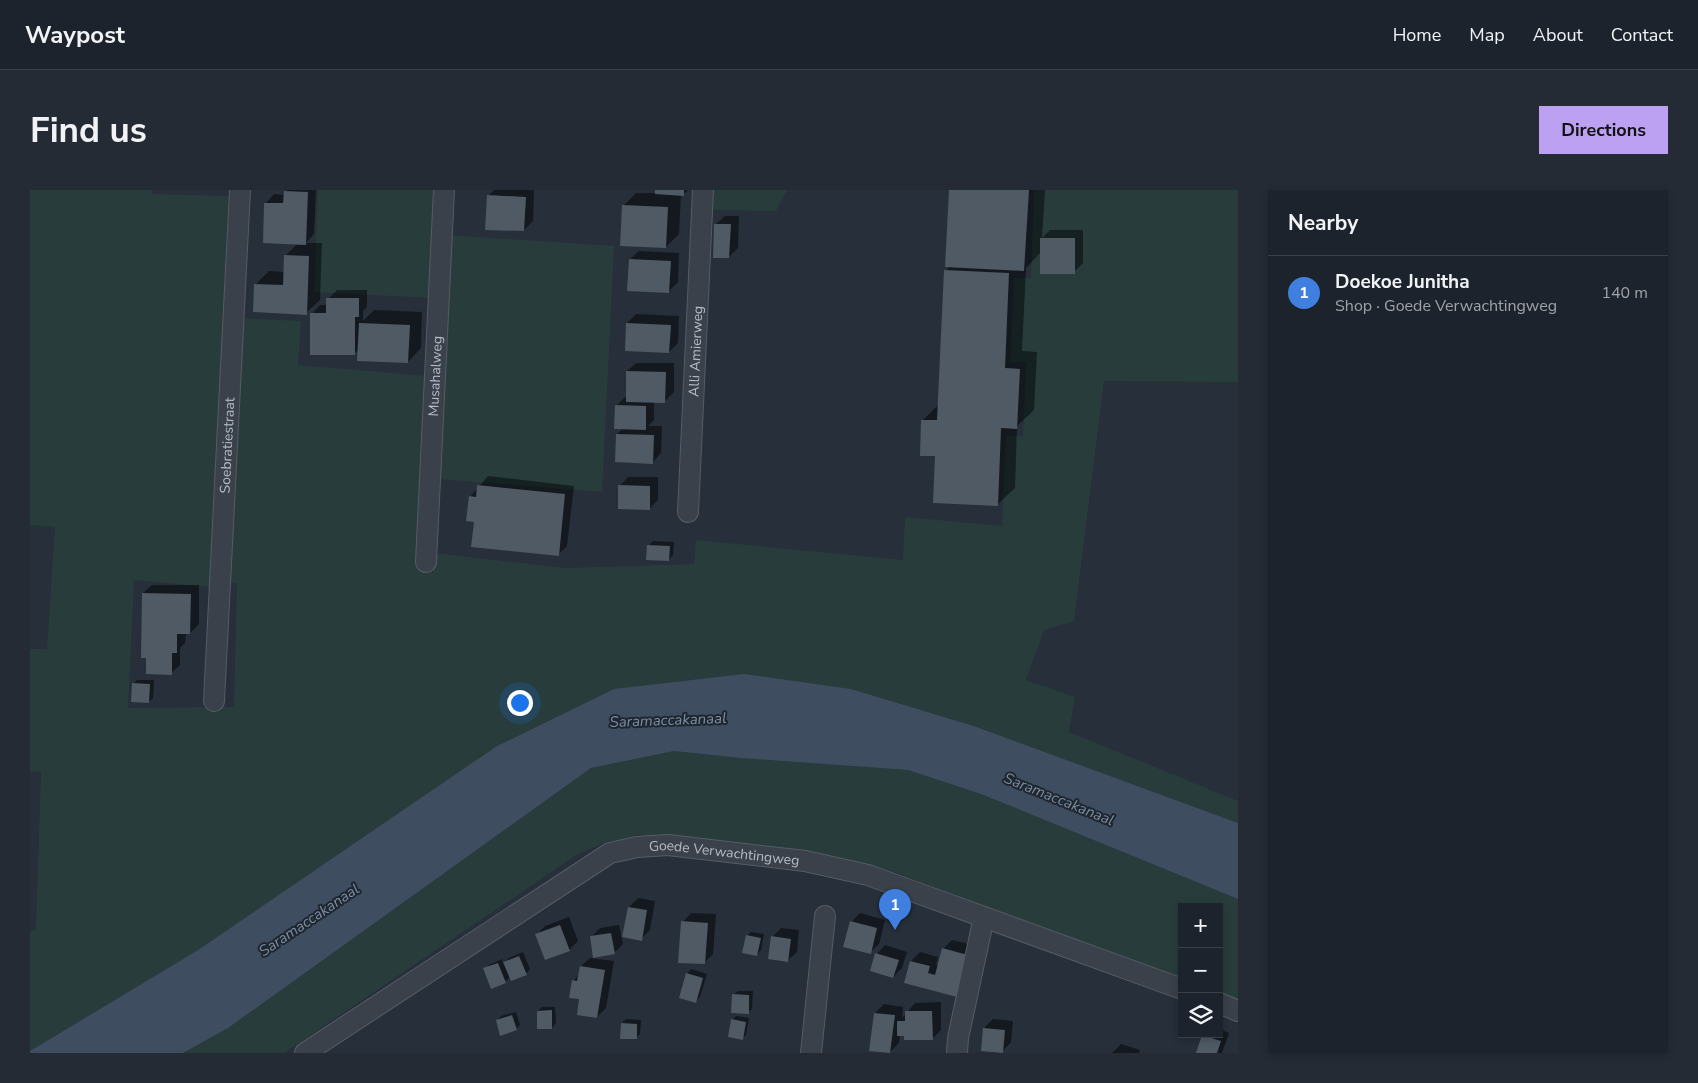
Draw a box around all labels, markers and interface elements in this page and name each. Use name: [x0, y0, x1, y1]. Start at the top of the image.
text: Waypost: [25, 19, 125, 51]
text: Home: [1393, 23, 1441, 47]
text: Map: [1469, 23, 1505, 47]
text: About: [1533, 23, 1583, 47]
text: Contact: [1611, 23, 1673, 47]
button: Directions: [1539, 106, 1668, 154]
text: Find us: [30, 107, 147, 154]
text: Nearby: [1288, 209, 1358, 237]
text: Doekoe Junitha: [1335, 269, 1470, 295]
text: 1: [1299, 282, 1309, 304]
text: 140 m: [1601, 282, 1648, 304]
text: Shop · Goede Verwachtingweg: [1335, 295, 1557, 317]
street label: Alli Amierweg: [684, 305, 707, 397]
street label: Musahalweg: [424, 335, 446, 417]
street label: Soebratiestraat: [215, 397, 239, 494]
your location: [507, 690, 533, 716]
water label: Saramaccakanaal: [609, 708, 727, 732]
water label: Saramaccakanaal: [1001, 768, 1117, 830]
street label: Goede Verwachtingweg: [648, 835, 801, 870]
water label: Saramaccakanaal: [255, 879, 363, 961]
pin: 1: [879, 889, 911, 930]
map controls: [1178, 903, 1223, 1038]
button: +: [1178, 903, 1223, 948]
button: −: [1178, 948, 1223, 993]
button: layers: [1178, 993, 1223, 1038]

